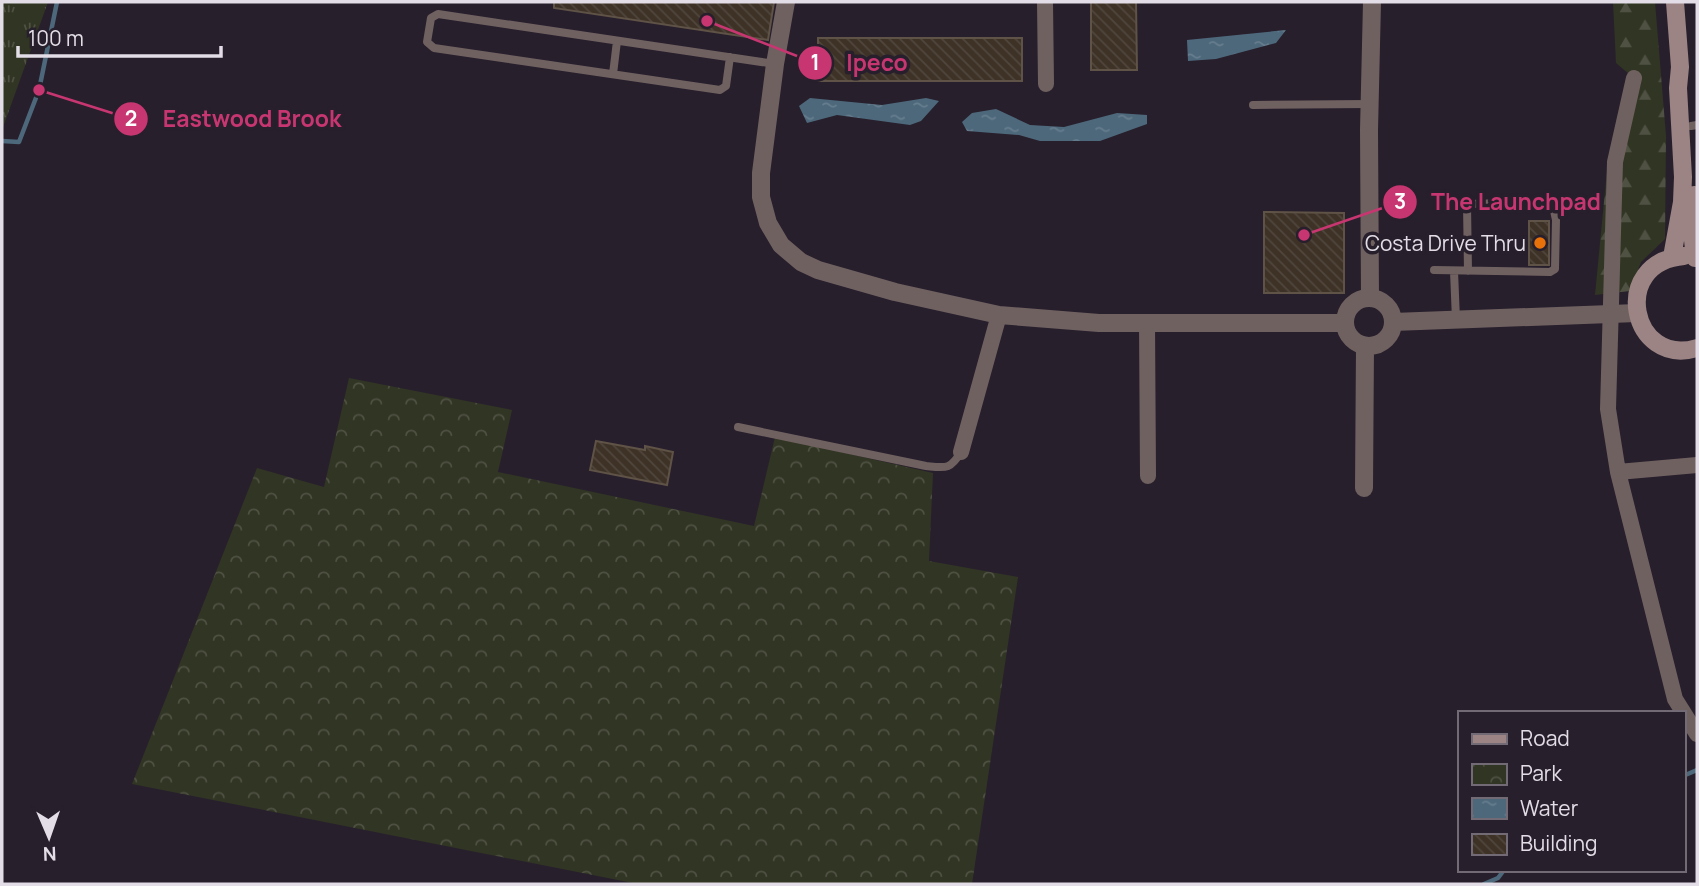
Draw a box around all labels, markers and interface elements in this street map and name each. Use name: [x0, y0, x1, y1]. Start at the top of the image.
scale bar: [18, 14, 220, 58]
text: 100 m: [28, 24, 84, 52]
callout: Ipeco: [797, 41, 922, 85]
text: Ipeco: [846, 46, 908, 78]
text: 1: [810, 48, 820, 76]
callout: Eastwood Brook: [114, 97, 355, 141]
text: Eastwood Brook: [163, 102, 342, 134]
text: 2: [125, 104, 137, 132]
callout: The Launchpad: [1382, 180, 1615, 224]
text: The Launchpad: [1431, 185, 1601, 217]
text: 3: [1394, 187, 1406, 215]
place label: Costa Drive Thru: [1365, 229, 1526, 257]
marker: Costa Drive Thru: [1532, 235, 1548, 251]
legend: [1458, 711, 1685, 872]
text: Road: [1520, 724, 1570, 752]
text: Park: [1520, 759, 1562, 787]
text: Water: [1520, 794, 1579, 822]
north arrow: [14, 802, 84, 872]
text: Building: [1520, 829, 1597, 857]
text: N: [42, 841, 57, 867]

